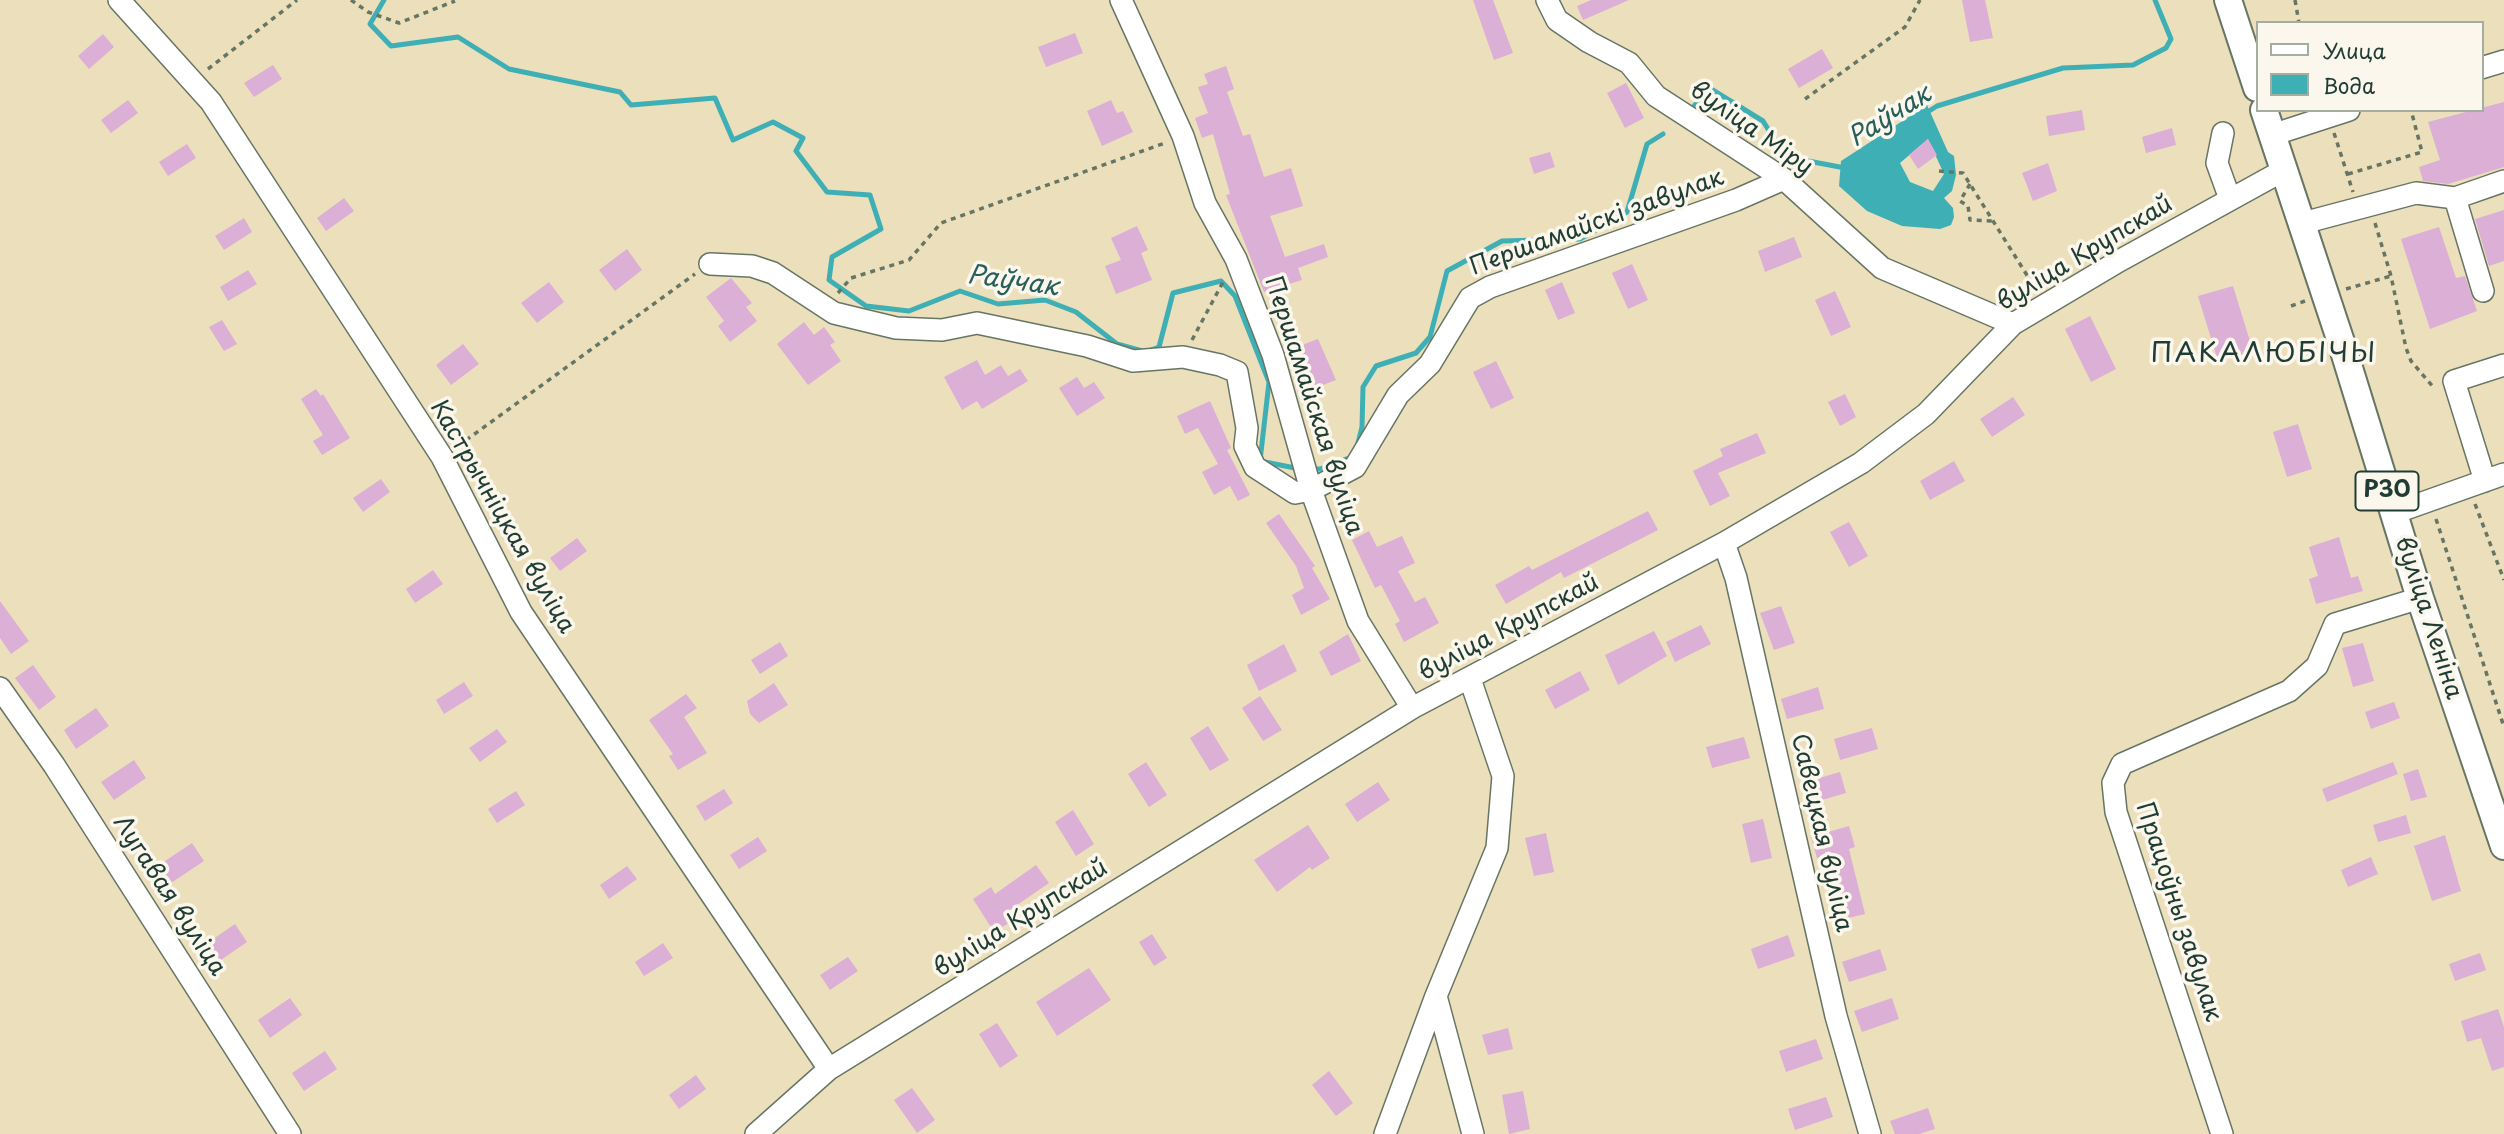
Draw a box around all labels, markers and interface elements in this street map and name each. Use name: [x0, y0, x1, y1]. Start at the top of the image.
legend: [2256, 21, 2483, 112]
text: Улица: [2323, 34, 2386, 66]
text: Вода: [2323, 69, 2375, 101]
street label: вуліца Міру: [1684, 76, 1818, 182]
water label: Раўчак: [1843, 79, 1937, 155]
street label: Першамайскі завулак: [1466, 164, 1728, 282]
street label: вуліца Крупскай: [1992, 190, 2178, 318]
water label: Раўчак: [965, 260, 1061, 304]
street label: Першамайская вуліца: [1258, 273, 1368, 539]
district label: ПАКАЛЮБІЧЫ: [2151, 337, 2377, 371]
street label: Кастрычніцкая вуліца: [423, 395, 581, 639]
road number: Р30: [2356, 471, 2418, 510]
street label: вуліца Леніна: [2388, 533, 2468, 703]
street label: вуліца Крупскай: [1414, 568, 1604, 688]
street label: Савецкая вуліца: [1784, 731, 1858, 935]
street label: Працоўны завулак: [2129, 799, 2227, 1025]
street label: Лугавая вуліца: [106, 810, 232, 982]
street label: вуліца Крупскай: [929, 854, 1113, 984]

